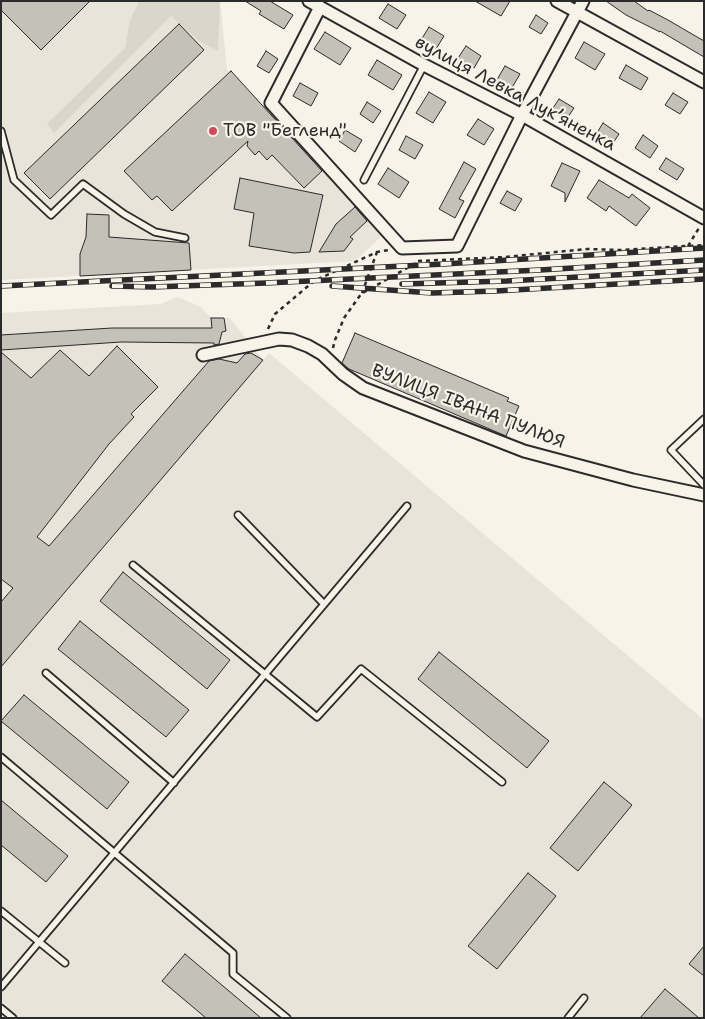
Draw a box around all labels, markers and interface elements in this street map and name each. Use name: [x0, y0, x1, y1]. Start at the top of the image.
street label: вулиця Левка Лукʼяненка: [411, 32, 619, 156]
place label: ТОВ "Бегленд": [223, 120, 347, 142]
marker: ТОВ "Бегленд": [207, 125, 219, 137]
street label: ВУЛИЦЯ ІВАНА ПУЛЮЯ: [368, 360, 568, 454]

